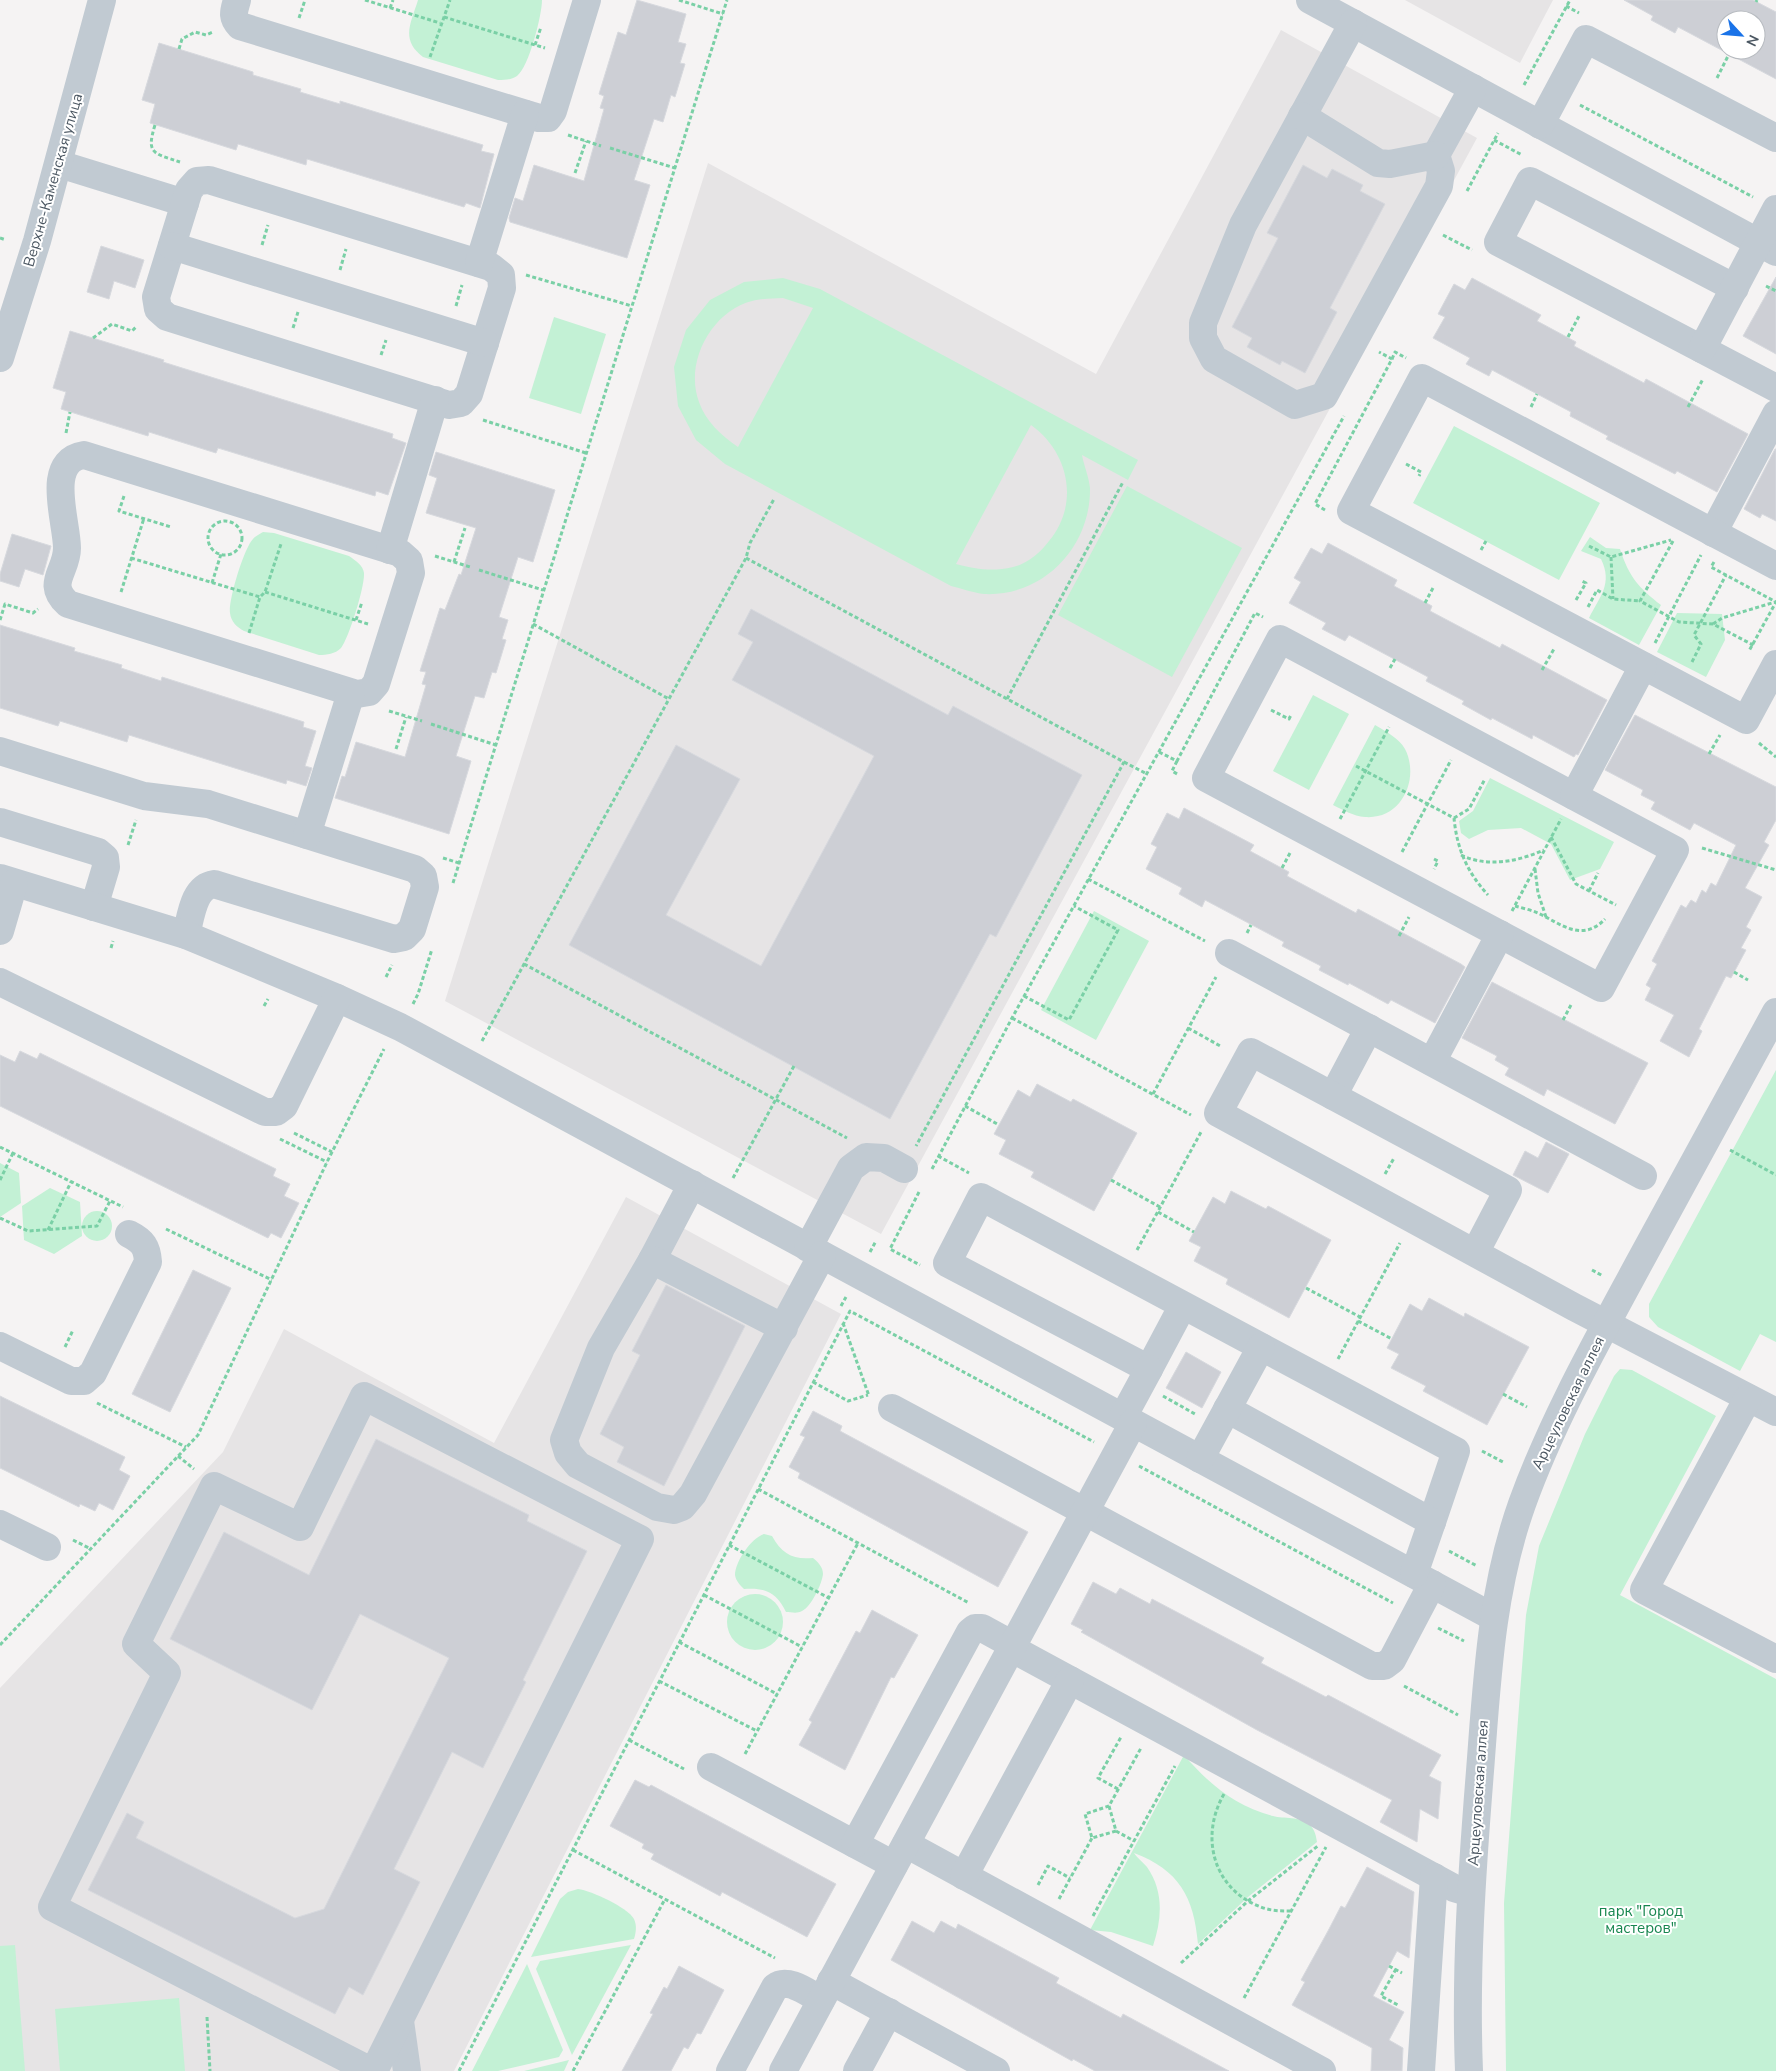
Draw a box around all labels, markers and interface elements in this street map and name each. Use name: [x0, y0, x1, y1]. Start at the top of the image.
north arrow: [1716, 10, 1766, 60]
text: N: [1741, 32, 1763, 49]
street label: Верхне-Каменская улица: [19, 91, 87, 269]
street label: Арцеуловская аллея: [1527, 1333, 1609, 1473]
street label: Арцеуловская аллея: [1463, 1719, 1493, 1867]
park label: парк "Город мастеров": [1599, 1901, 1683, 1938]

